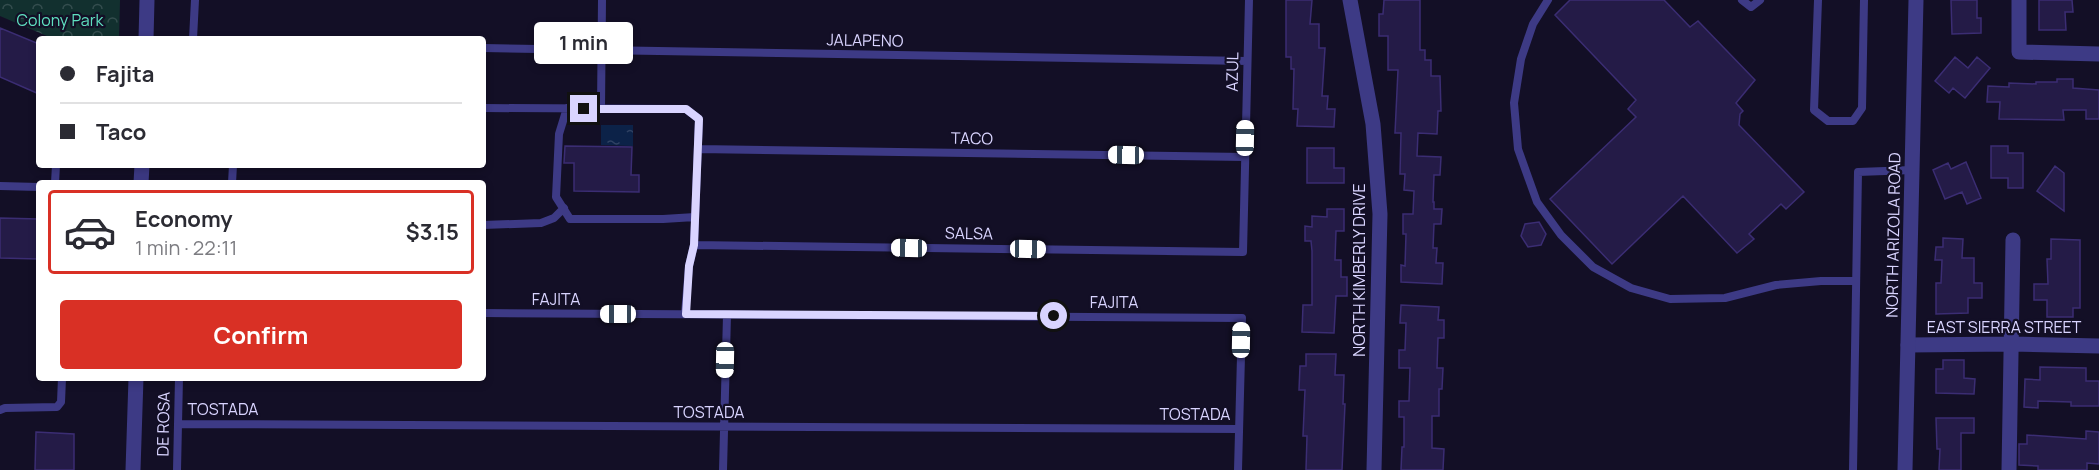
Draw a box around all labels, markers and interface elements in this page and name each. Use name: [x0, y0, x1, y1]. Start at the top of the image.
park label: Colony Park: [17, 9, 104, 31]
callout: 1 min: [534, 22, 634, 64]
street label: JALAPENO: [826, 28, 904, 52]
text: 1 min: [559, 29, 608, 56]
street label: AZUL: [1221, 52, 1243, 92]
text: Fajita: [96, 59, 154, 89]
route end: [570, 95, 597, 122]
text: Taco: [96, 117, 146, 147]
car: [1236, 120, 1254, 156]
street label: TACO: [951, 127, 994, 149]
car: [1108, 146, 1144, 164]
street label: NORTH ARIZOLA ROAD: [1881, 152, 1905, 318]
street label: NORTH KIMBERLY DRIVE: [1348, 183, 1370, 357]
text: Economy: [135, 204, 233, 234]
icon: car: [63, 205, 117, 259]
text: $3.15: [406, 217, 459, 247]
street label: SALSA: [945, 222, 993, 244]
text: 1 min · 22:11: [135, 234, 237, 261]
car: [891, 239, 927, 257]
car: [1010, 240, 1046, 258]
street label: FAJITA: [532, 288, 580, 310]
street label: FAJITA: [1090, 291, 1138, 313]
button: Confirm: [60, 300, 462, 369]
route start: [1040, 302, 1067, 329]
car: [600, 305, 636, 323]
street label: EAST SIERRA STREET: [1927, 316, 2082, 338]
car: [1232, 322, 1250, 358]
car: [716, 342, 734, 378]
street label: DE ROSA: [151, 391, 175, 457]
street label: TOSTADA: [188, 398, 258, 420]
street label: TOSTADA: [674, 401, 744, 423]
street label: TOSTADA: [1160, 403, 1230, 425]

